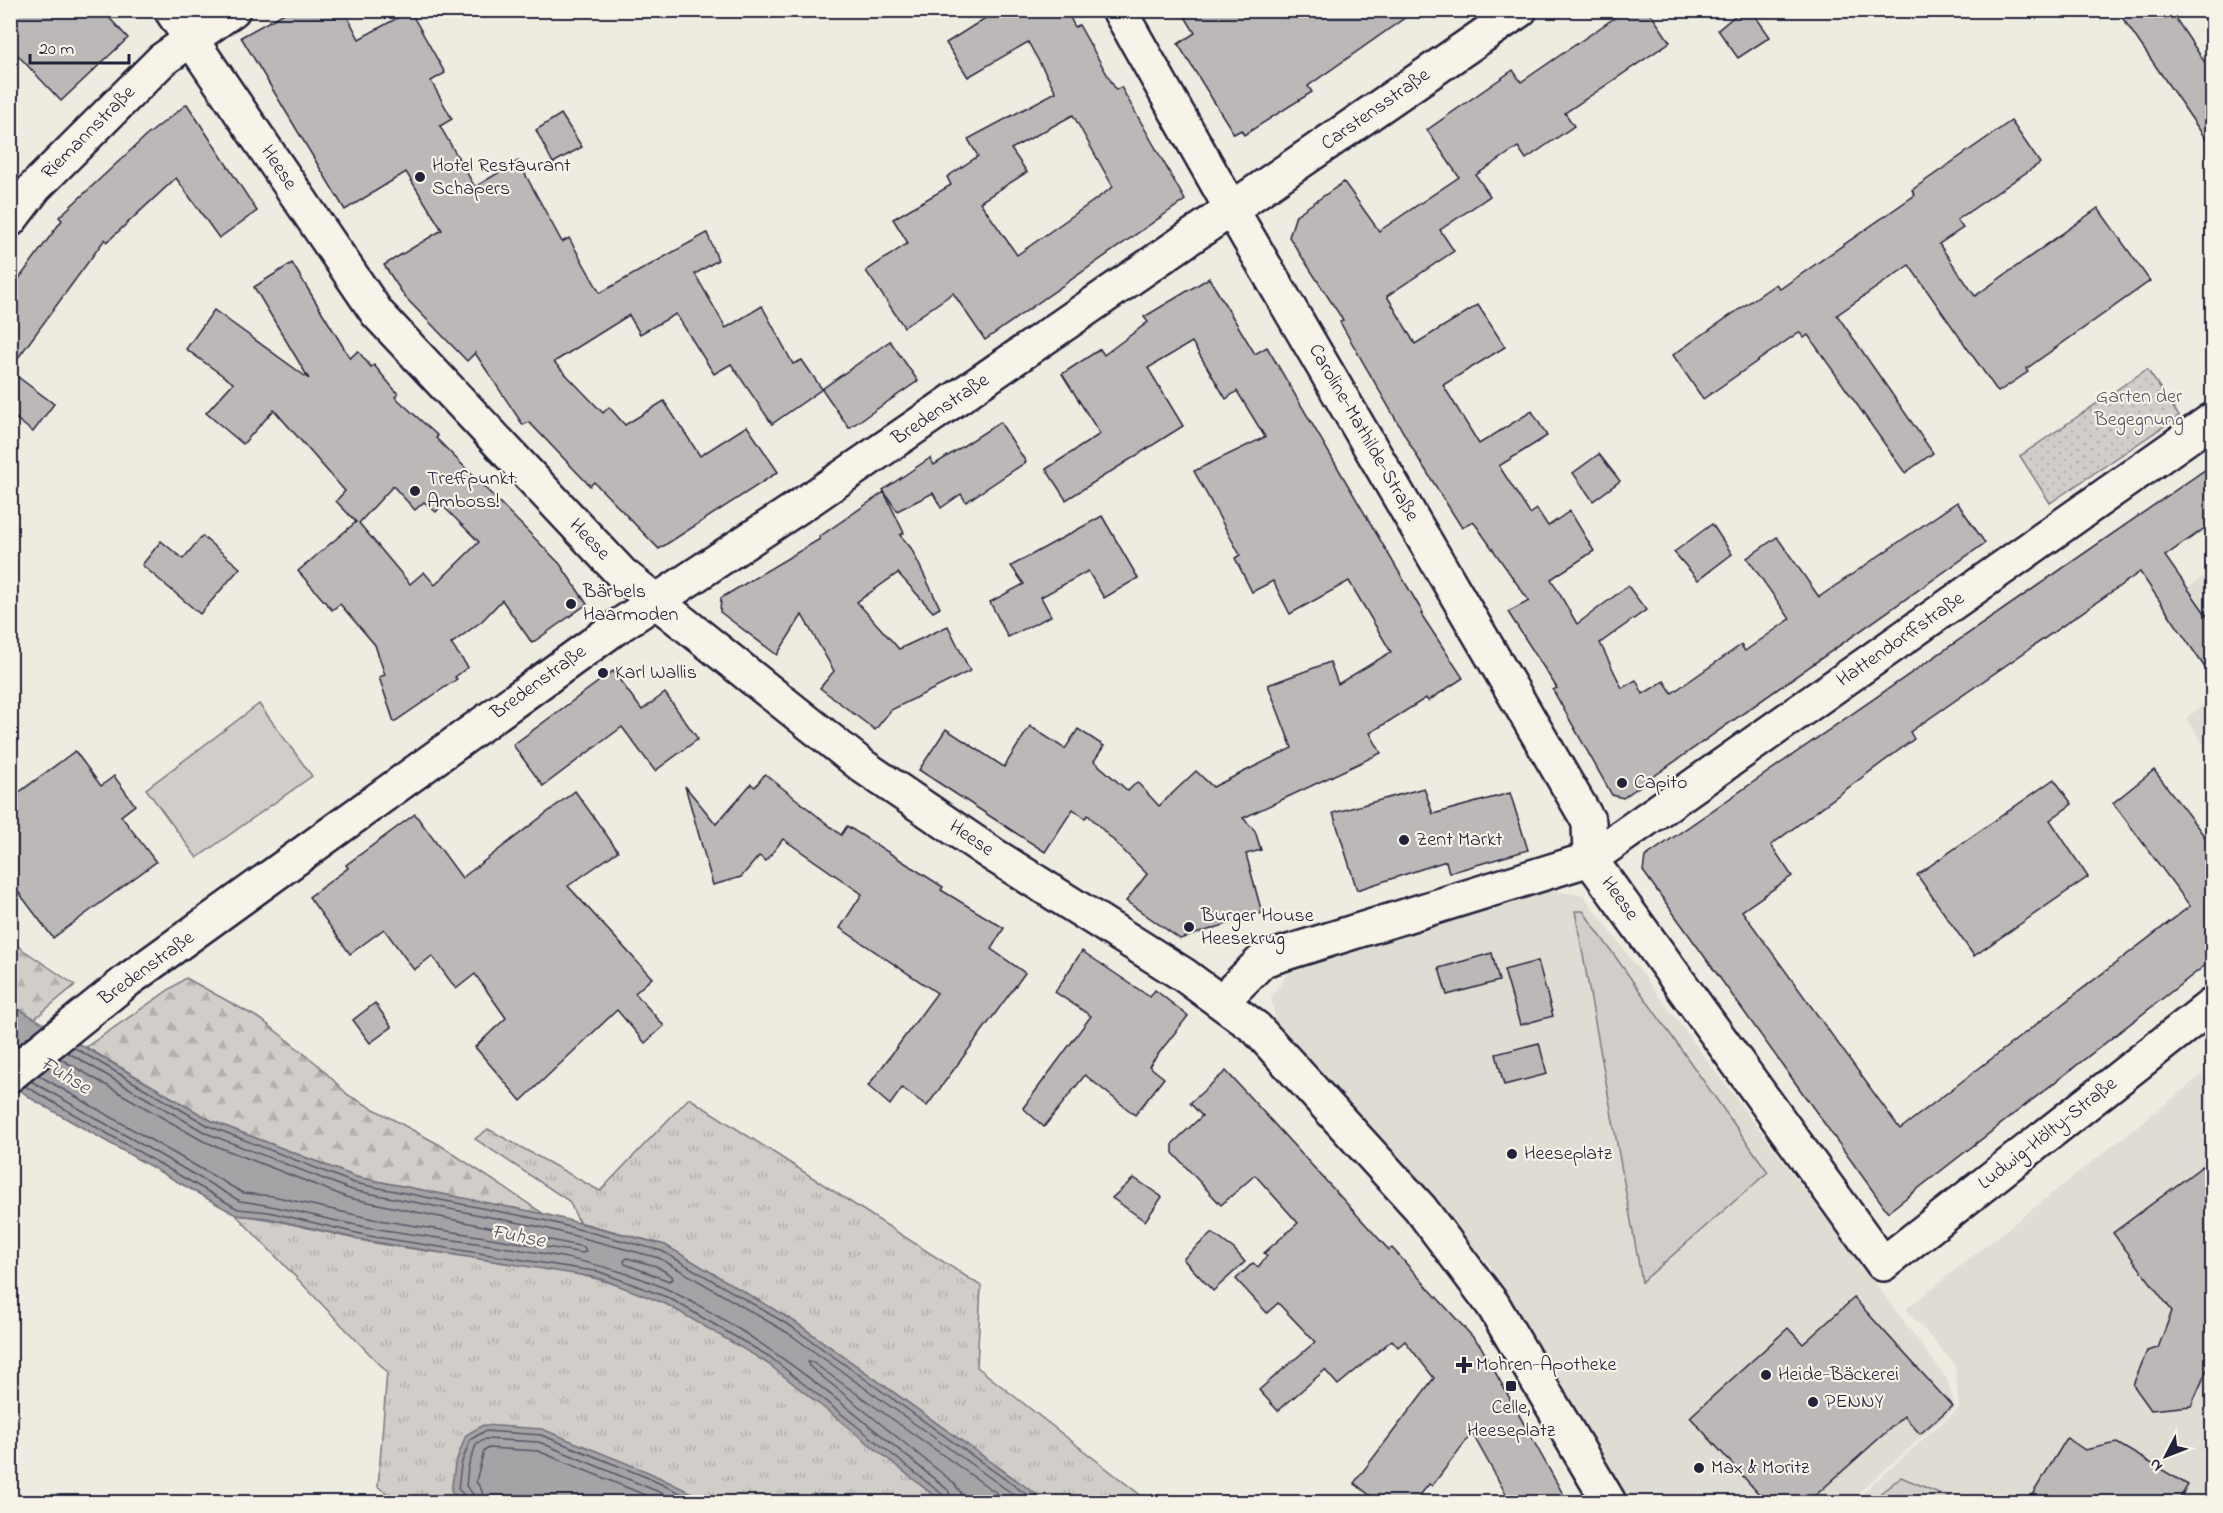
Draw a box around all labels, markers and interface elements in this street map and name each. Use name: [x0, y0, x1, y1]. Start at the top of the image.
scale bar: [30, 27, 129, 65]
text: 20 m: [39, 37, 74, 63]
street label: Carstensstraße: [1316, 62, 1436, 158]
street label: Riemannstraße: [35, 79, 143, 187]
street label: Heese: [252, 140, 304, 196]
place label: Hotel Restaurant Schapers: [432, 152, 571, 204]
marker: Hotel Restaurant Schapers: [413, 170, 427, 184]
street label: Caroline-Mathilde-Straße: [1300, 339, 1426, 527]
street label: Bredenstraße: [886, 367, 996, 454]
park label: Garten der Begegnung: [2093, 383, 2184, 436]
place label: Treffpunkt: Amboss!: [427, 465, 517, 517]
marker: Treffpunkt: Amboss!: [408, 484, 422, 498]
street label: Heese: [562, 512, 616, 568]
place label: Bärbels Haarmoden: [582, 578, 679, 630]
street label: Hattendorffstraße: [1831, 585, 1971, 695]
marker: Bärbels Haarmoden: [564, 597, 578, 611]
street label: Bredenstraße: [484, 638, 593, 728]
place label: Karl Wallis: [615, 659, 697, 688]
marker: Karl Wallis: [596, 666, 610, 680]
place label: Capito: [1634, 769, 1687, 798]
marker: Capito: [1615, 776, 1629, 790]
street label: Heese: [943, 813, 999, 865]
place label: Zent Markt: [1416, 826, 1503, 855]
marker: Zent Markt: [1397, 833, 1411, 847]
street label: Heese: [1593, 871, 1645, 927]
place label: Burger House Heesekrug: [1200, 902, 1314, 955]
marker: Burger House Heesekrug: [1182, 920, 1196, 934]
street label: Bredenstraße: [92, 924, 201, 1014]
water label: Fuhse: [34, 1049, 97, 1104]
street label: Ludwig-Hölty-Straße: [1972, 1070, 2124, 1198]
place label: Heeseplatz: [1524, 1140, 1613, 1169]
marker: Heeseplatz: [1505, 1147, 1519, 1161]
water label: Fuhse: [489, 1217, 549, 1257]
place label: Mohren-Apotheke: [1476, 1351, 1616, 1380]
marker: Mohren-Apotheke: [1457, 1358, 1471, 1372]
place label: Heide-Bäckerei: [1778, 1361, 1899, 1390]
marker: Heide-Bäckerei: [1759, 1368, 1773, 1382]
marker: Celle, Heeseplatz: [1504, 1379, 1518, 1393]
place label: PENNY: [1825, 1388, 1884, 1417]
place label: Celle, Heeseplatz: [1467, 1394, 1556, 1446]
marker: PENNY: [1806, 1395, 1820, 1409]
north arrow: [2136, 1426, 2196, 1486]
text: N: [2144, 1453, 2169, 1477]
place label: Max & Moritz: [1711, 1454, 1810, 1483]
marker: Max & Moritz: [1692, 1461, 1706, 1475]

